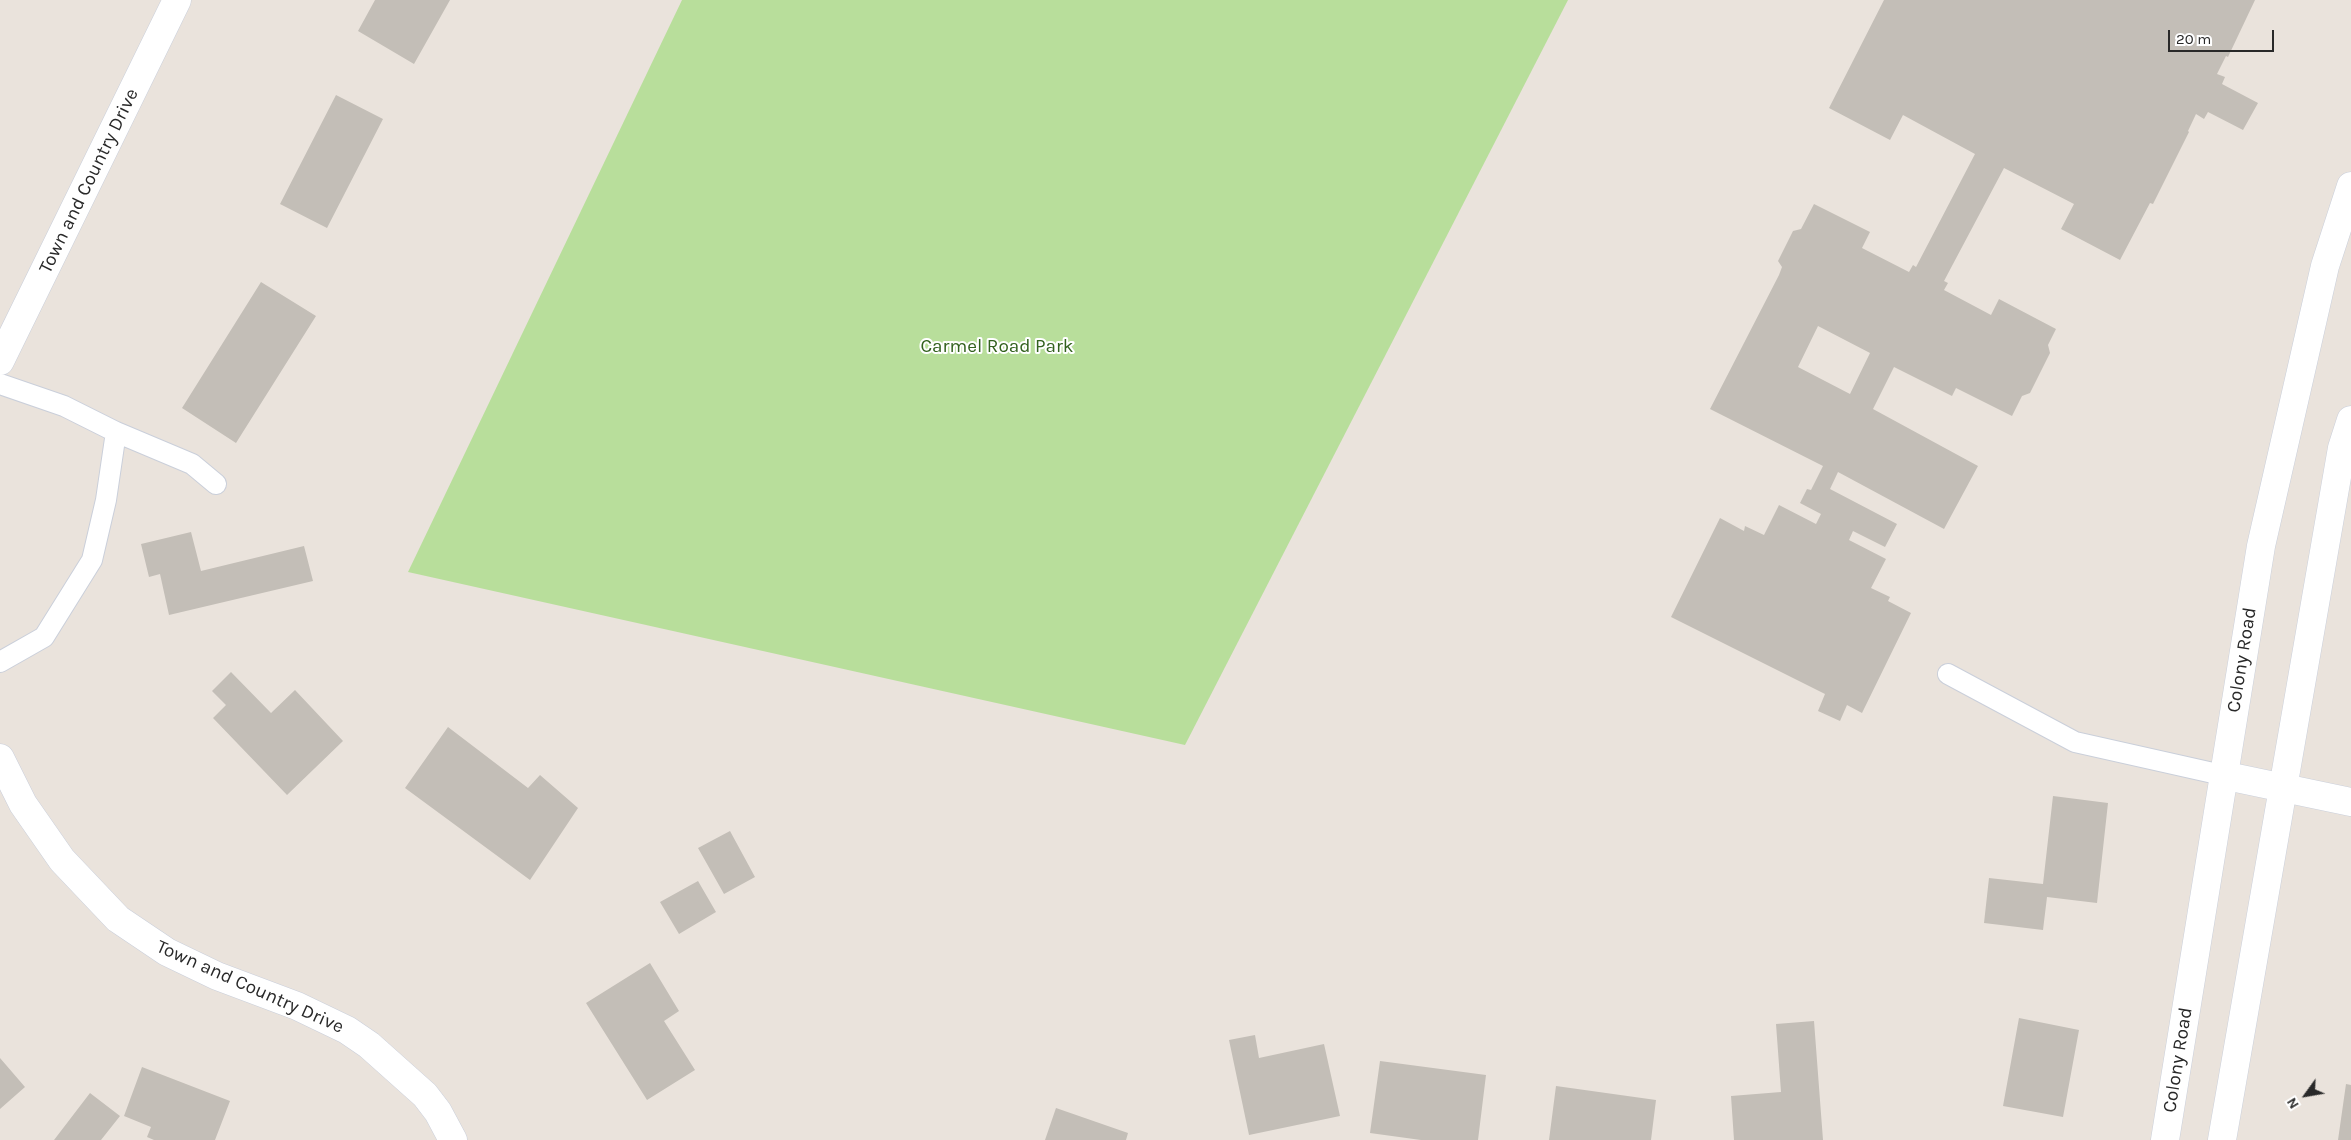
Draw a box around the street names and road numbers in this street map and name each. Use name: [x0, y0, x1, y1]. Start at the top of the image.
street label: Town and Country Drive: [34, 85, 144, 277]
street label: Colony Road: [2222, 606, 2262, 714]
street label: Town and Country Drive: [153, 935, 347, 1039]
street label: Colony Road: [2158, 1006, 2198, 1114]

